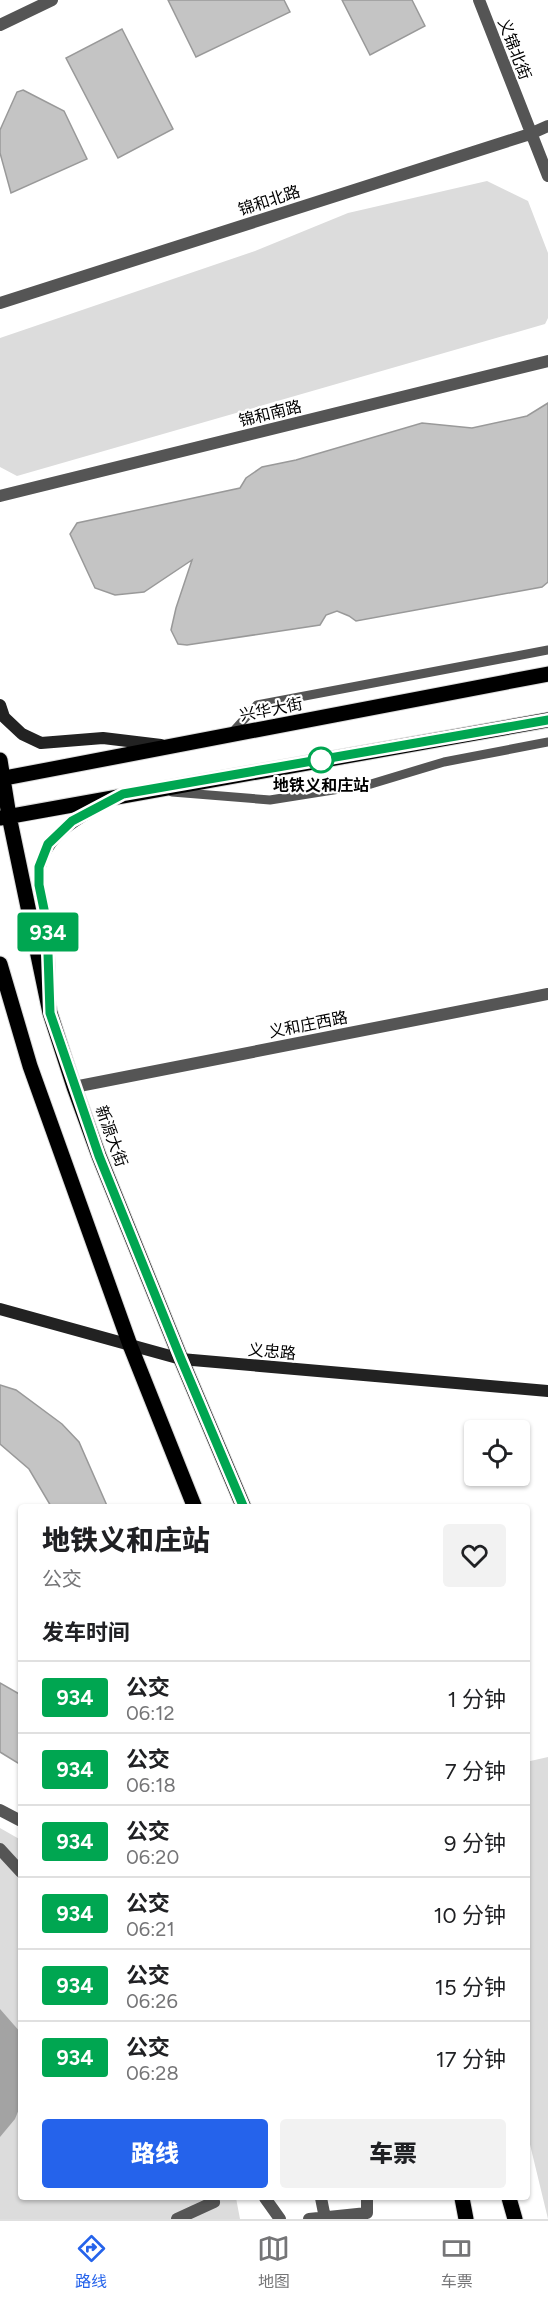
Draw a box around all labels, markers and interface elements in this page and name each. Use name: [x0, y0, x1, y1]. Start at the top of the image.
street label: 义锦北街: [494, 16, 535, 82]
street label: 锦和北路: [236, 182, 303, 219]
street label: 锦和南路: [237, 397, 303, 430]
street label: 兴华大街: [238, 694, 304, 725]
marker: 地铁义和庄站: [308, 747, 334, 773]
place label: 地铁义和庄站: [273, 776, 369, 795]
line badge: 934: [14, 912, 82, 952]
text: 934: [29, 920, 67, 945]
street label: 义和庄西路: [267, 1008, 349, 1041]
street label: 新源大街: [92, 1103, 131, 1169]
street label: 义忠路: [247, 1340, 297, 1363]
map controls: [464, 1420, 530, 1486]
button: locate: [464, 1420, 530, 1486]
text: 地铁义和庄站: [42, 1523, 210, 1557]
button: heart: [443, 1524, 506, 1587]
text: 公交: [42, 1567, 82, 1591]
text: 发车时间: [42, 1619, 130, 1646]
text: 公交: [126, 1674, 170, 1701]
text: 934: [56, 1685, 94, 1710]
text: 1 分钟: [447, 1686, 506, 1713]
text: 06:12: [126, 1701, 175, 1725]
text: 公交: [126, 1746, 170, 1773]
text: 934: [56, 1757, 94, 1782]
text: 7 分钟: [445, 1758, 506, 1785]
text: 06:18: [126, 1773, 176, 1797]
text: 公交: [126, 1818, 170, 1845]
text: 934: [56, 1829, 94, 1854]
text: 9 分钟: [444, 1830, 506, 1857]
text: 06:20: [126, 1845, 179, 1869]
text: 公交: [126, 1890, 170, 1917]
text: 934: [56, 1901, 94, 1926]
text: 10 分钟: [433, 1902, 506, 1929]
text: 06:21: [126, 1917, 175, 1941]
text: 公交: [126, 1962, 170, 1989]
text: 934: [56, 1973, 94, 1998]
text: 15 分钟: [435, 1974, 506, 2001]
text: 06:26: [126, 1989, 178, 2013]
text: 公交: [126, 2034, 170, 2061]
text: 934: [56, 2045, 94, 2070]
text: 17 分钟: [436, 2046, 506, 2073]
text: 06:28: [126, 2061, 179, 2085]
button: 路线: [42, 2119, 268, 2188]
button: 车票: [280, 2119, 506, 2188]
tab: 路线: [75, 2232, 108, 2292]
tab: 地图: [257, 2232, 290, 2292]
tab: 车票: [440, 2232, 473, 2292]

